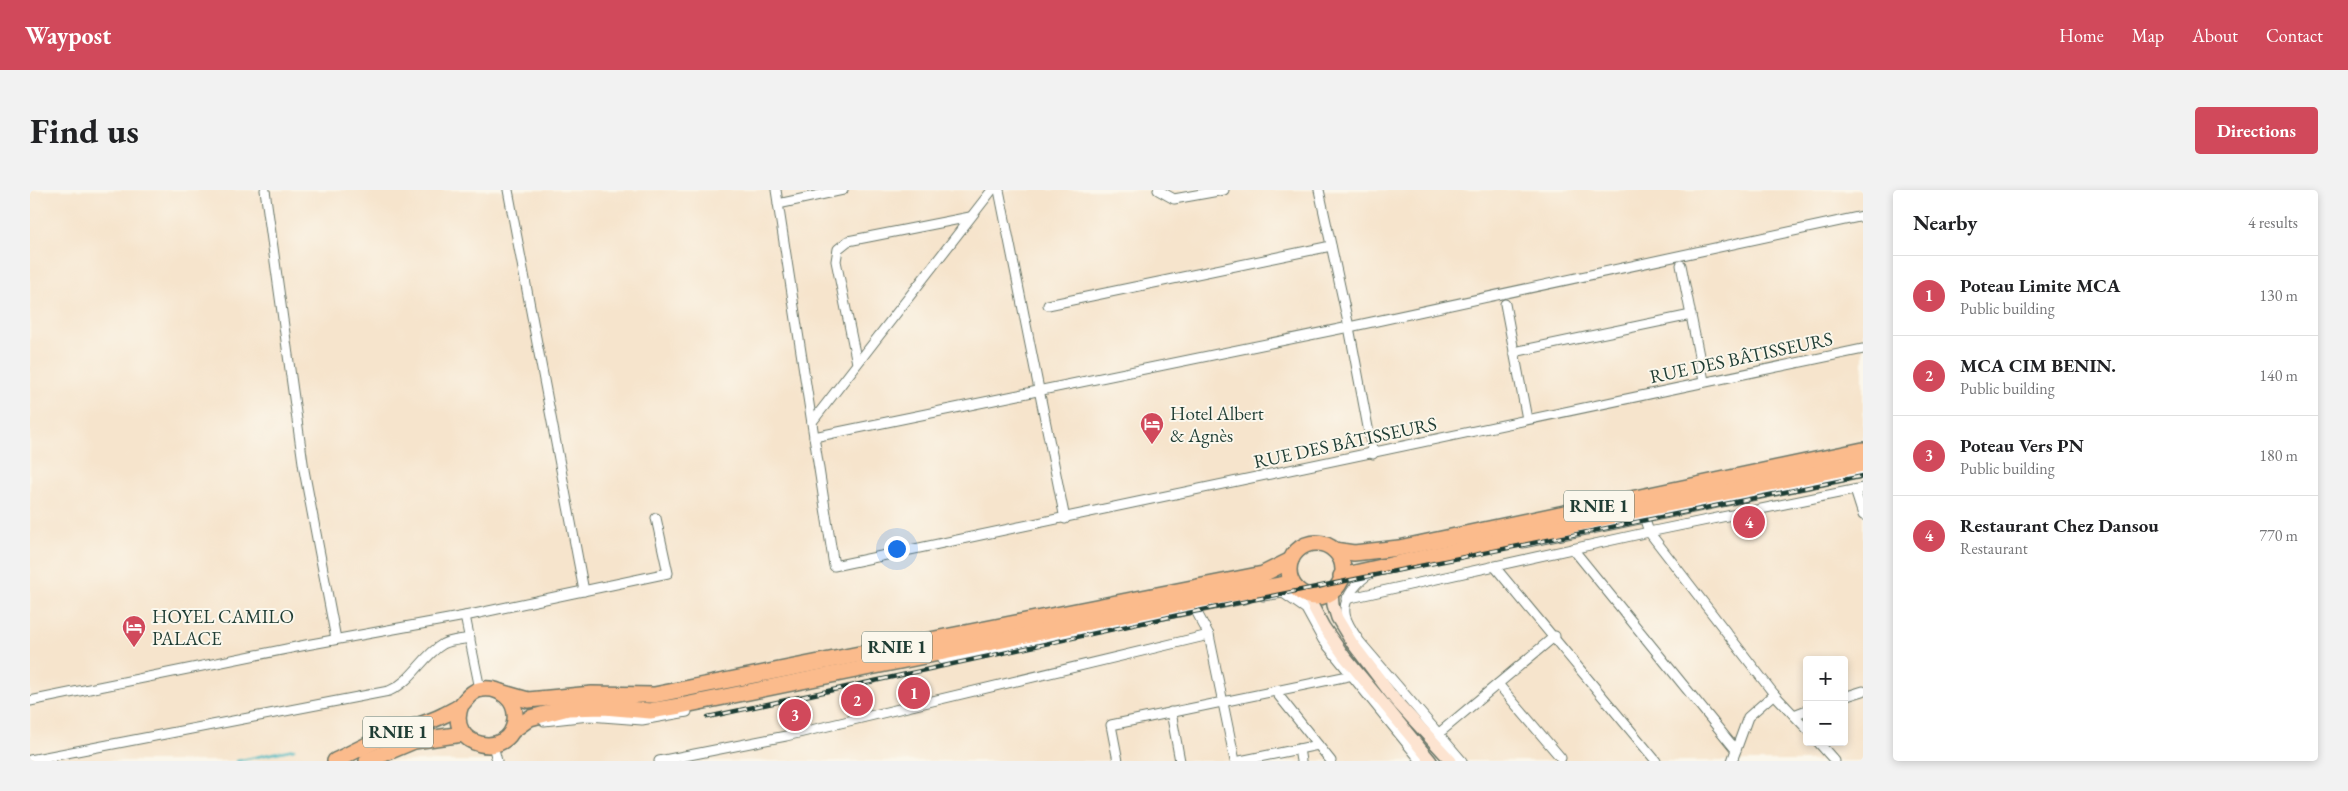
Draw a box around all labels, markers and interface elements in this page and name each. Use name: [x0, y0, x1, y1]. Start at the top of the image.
text: Waypost: [25, 20, 111, 51]
text: Home: [2059, 24, 2104, 47]
text: Map: [2132, 24, 2164, 47]
text: About: [2192, 24, 2238, 47]
text: Contact: [2266, 24, 2323, 47]
button: Directions: [2195, 107, 2318, 154]
text: Find us: [30, 108, 139, 153]
text: Nearby: [1913, 209, 1977, 236]
text: 4 results: [2248, 212, 2298, 233]
text: Poteau Limite MCA: [1960, 273, 2120, 298]
text: 1: [1925, 285, 1933, 306]
text: 130 m: [2259, 285, 2298, 306]
text: Public building: [1960, 298, 2055, 319]
street label: RUE DES BÂTISSEURS: [1647, 326, 1835, 389]
text: MCA CIM BENIN.: [1960, 353, 2116, 378]
text: 2: [1925, 365, 1933, 386]
text: 140 m: [2259, 365, 2298, 386]
text: Public building: [1960, 378, 2055, 399]
place label: Hotel Albert & Agnès: [1170, 401, 1264, 448]
hotel icon: Hotel Albert & Agnès: [1139, 411, 1165, 445]
street label: RUE DES BÂTISSEURS: [1251, 411, 1439, 474]
text: Poteau Vers PN: [1960, 433, 2084, 458]
text: 3: [1925, 445, 1933, 466]
text: 180 m: [2259, 445, 2298, 466]
text: Public building: [1960, 458, 2055, 479]
road number: RNIE 1: [1564, 490, 1634, 522]
pin: 4: [1733, 503, 1765, 541]
text: Restaurant Chez Dansou: [1960, 513, 2159, 538]
text: 4: [1925, 525, 1933, 546]
text: 770 m: [2259, 525, 2298, 546]
your location: [884, 536, 910, 562]
text: Restaurant: [1960, 538, 2028, 559]
place label: HOYEL CAMILO PALACE: [152, 604, 294, 651]
hotel icon: HOYEL CAMILO PALACE: [121, 614, 147, 648]
road number: RNIE 1: [862, 632, 932, 662]
map controls: [1803, 656, 1848, 746]
button: +: [1803, 656, 1848, 701]
pin: 1: [898, 674, 930, 712]
pin: 2: [841, 681, 873, 719]
pin: 3: [779, 696, 811, 734]
button: −: [1803, 701, 1848, 746]
road number: RNIE 1: [363, 716, 433, 748]

